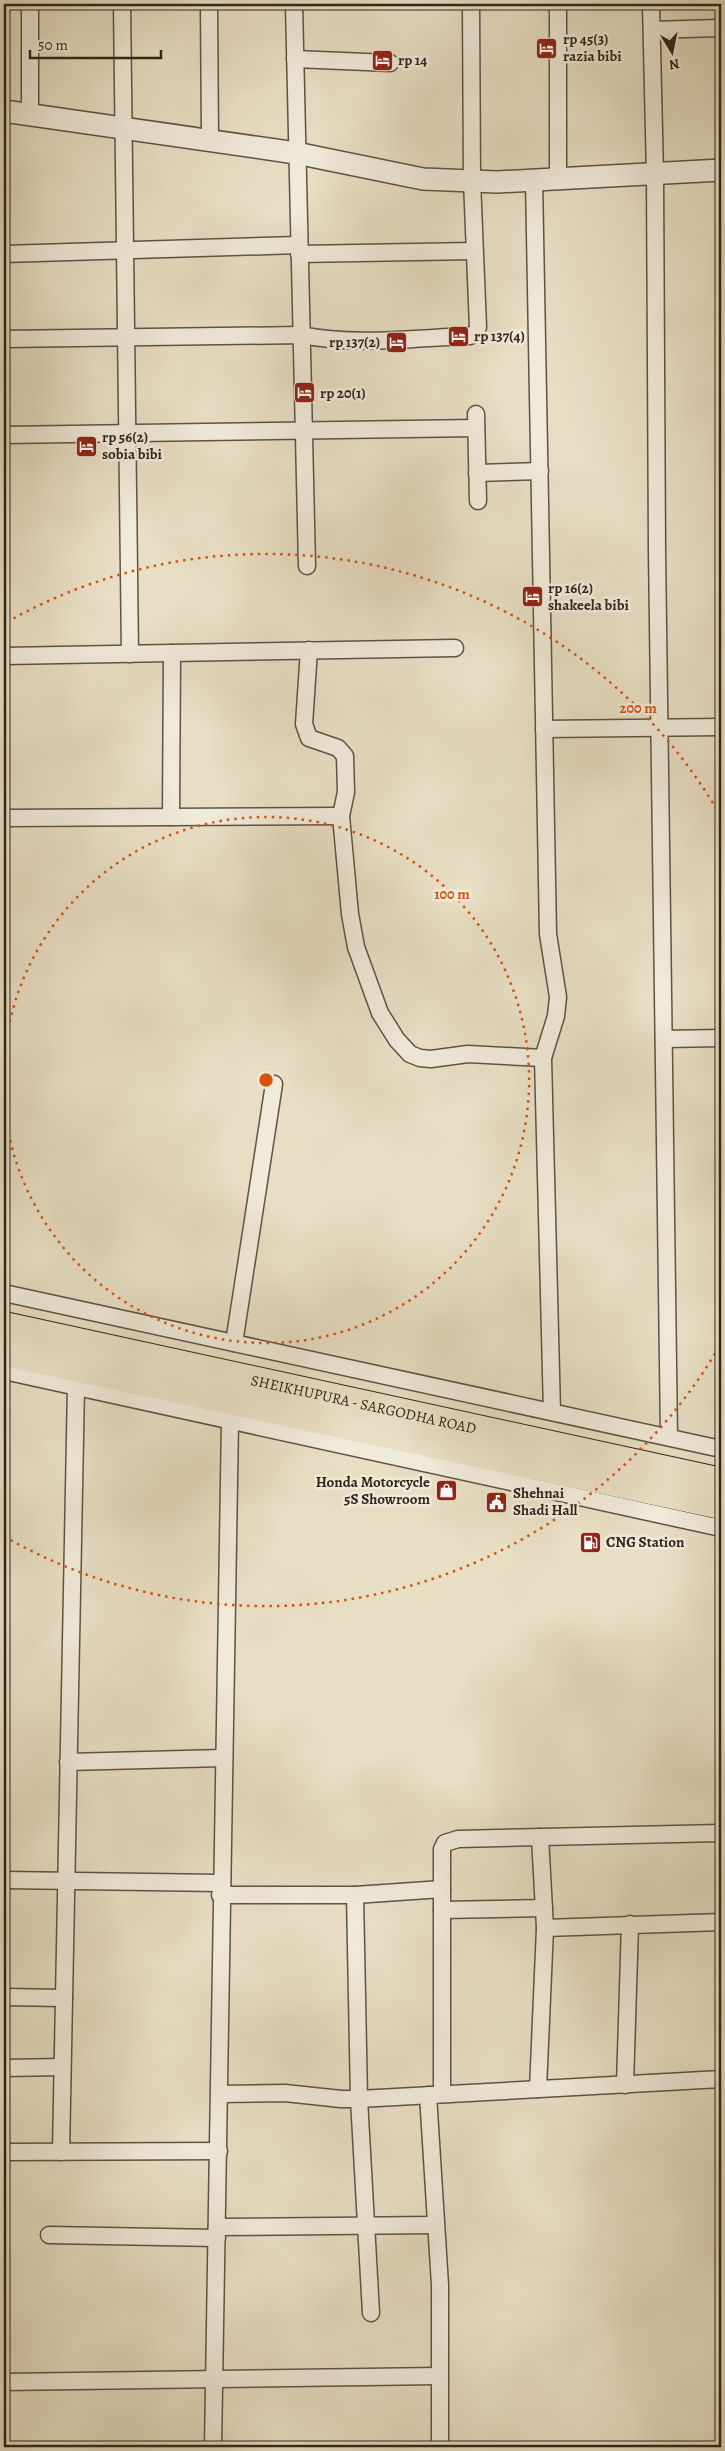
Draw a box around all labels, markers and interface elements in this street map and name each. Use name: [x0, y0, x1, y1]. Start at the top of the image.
scale bar: [30, 28, 161, 60]
north arrow: [648, 28, 698, 78]
place label: rp 45(3) razia bibi: [563, 29, 622, 66]
text: 50 m: [38, 35, 68, 55]
hotel icon: rp 45(3) razia bibi: [535, 36, 559, 60]
hotel icon: rp 14: [370, 48, 394, 72]
place label: rp 14: [398, 50, 427, 70]
text: N: [667, 54, 681, 75]
hotel icon: rp 137(4): [446, 324, 470, 348]
place label: rp 137(4): [474, 326, 525, 346]
hotel icon: rp 137(2): [384, 330, 408, 354]
place label: rp 137(2): [329, 332, 380, 352]
hotel icon: rp 20(1): [292, 381, 316, 405]
place label: rp 20(1): [320, 383, 366, 403]
place label: rp 56(2) sobia bibi: [102, 427, 163, 464]
hotel icon: rp 56(2) sobia bibi: [74, 434, 98, 458]
place label: rp 16(2) shakeela bibi: [548, 578, 629, 615]
hotel icon: rp 16(2) shakeela bibi: [520, 585, 544, 609]
text: 200 m: [619, 698, 657, 718]
text: 100 m: [434, 884, 470, 904]
centre of rings: [257, 1071, 275, 1089]
street label: SHEIKHUPURA - SARGODHA ROAD: [249, 1370, 478, 1438]
place label: Honda Motorcycle 5S Showroom: [316, 1472, 430, 1509]
shop icon: Honda Motorcycle 5S Showroom: [434, 1479, 458, 1503]
place label: Shehnai Shadi Hall: [513, 1483, 578, 1520]
public building icon: Shehnai Shadi Hall: [485, 1490, 509, 1514]
fuel station icon: CNG Station: [578, 1530, 602, 1554]
place label: CNG Station: [606, 1532, 685, 1552]

